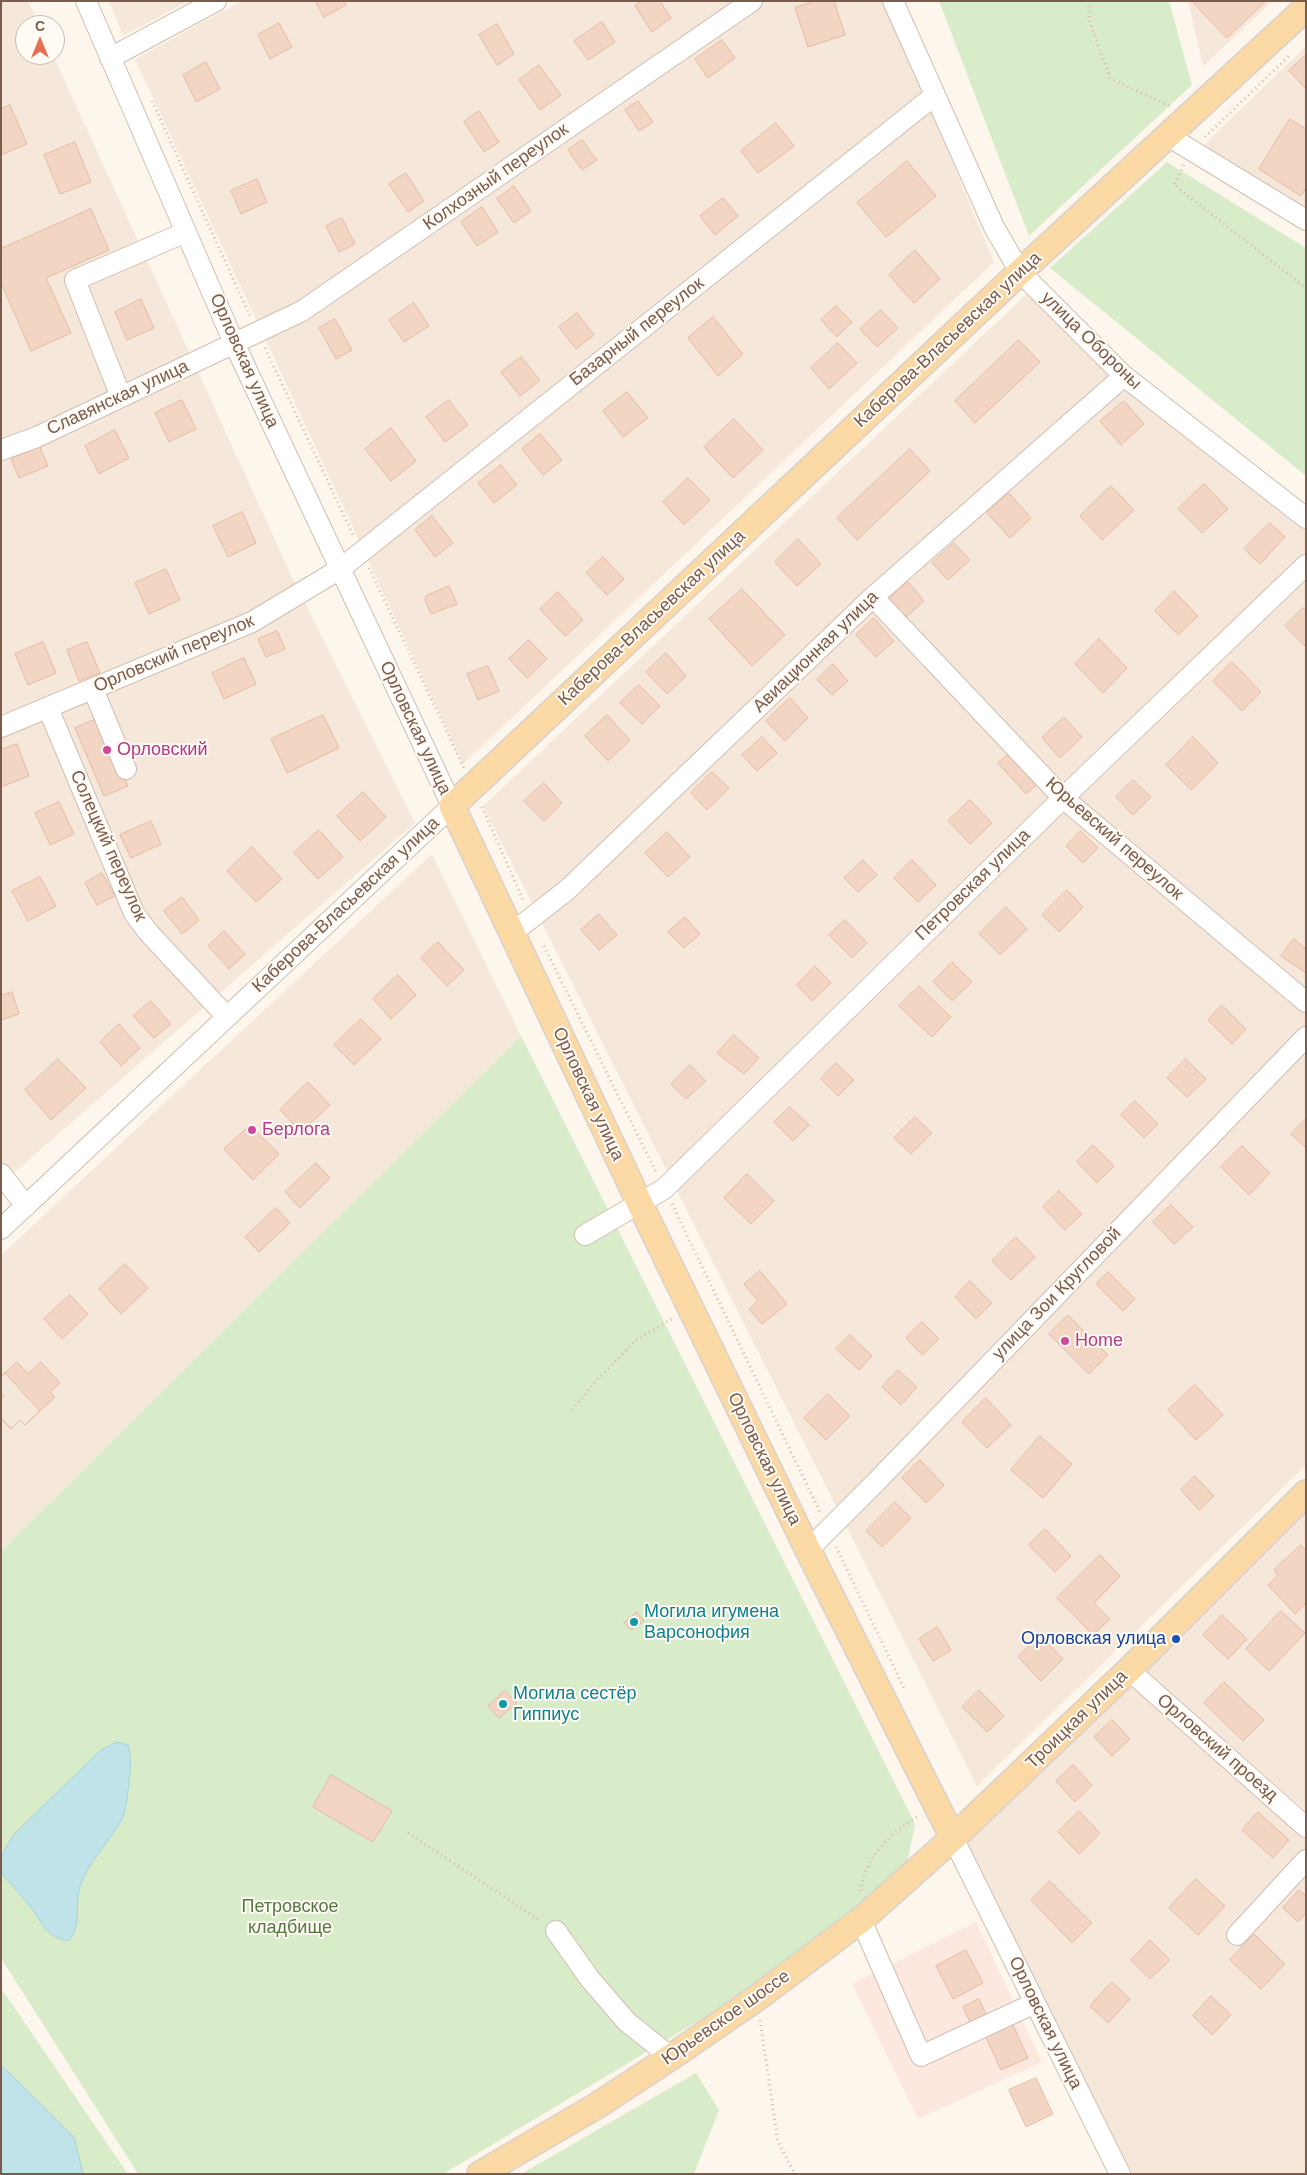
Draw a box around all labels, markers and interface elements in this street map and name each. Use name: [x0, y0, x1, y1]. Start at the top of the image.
north arrow: [15, 15, 65, 65]
text: С: [35, 18, 45, 34]
street label: Колхозный переулок: [419, 119, 573, 235]
street label: Каберова-Власьевская улица: [850, 248, 1046, 432]
street label: Базарный переулок: [565, 273, 709, 391]
street label: улица Обороны: [1036, 287, 1146, 395]
street label: Орловская улица: [205, 290, 283, 432]
street label: Славянская улица: [44, 356, 192, 440]
street label: Каберова-Власьевская улица: [554, 526, 750, 710]
street label: Авиационная улица: [749, 587, 883, 717]
street label: Орловский переулок: [91, 610, 257, 698]
street label: Орловская улица: [375, 658, 455, 798]
place label: Орловский: [117, 739, 207, 761]
marker: Орловский: [101, 744, 113, 756]
street label: Солецкий переулок: [65, 767, 151, 925]
street label: Юрьевский переулок: [1041, 773, 1187, 905]
street label: Каберова-Власьевская улица: [248, 813, 444, 997]
street label: Петровская улица: [911, 825, 1035, 945]
street label: Орловская улица: [548, 1024, 628, 1164]
place label: Берлога: [262, 1119, 330, 1141]
marker: Берлога: [246, 1124, 258, 1136]
street label: улица Зои Кругловой: [988, 1223, 1126, 1365]
place label: Home: [1075, 1330, 1123, 1352]
marker: Home: [1059, 1335, 1071, 1347]
street label: Орловская улица: [723, 1389, 805, 1529]
place label: Могила игумена Варсонофия: [644, 1601, 779, 1644]
marker: Могила игумена Варсонофия: [628, 1616, 640, 1628]
place label: Орловская улица: [1021, 1628, 1166, 1650]
marker: Орловская улица: [1170, 1633, 1182, 1645]
street label: Троицкая улица: [1022, 1666, 1132, 1774]
place label: Могила сестёр Гиппиус: [513, 1683, 637, 1726]
street label: Орловский проезд: [1152, 1690, 1282, 1806]
marker: Могила сестёр Гиппиус: [497, 1698, 509, 1710]
park label: Петровское кладбище: [241, 1896, 339, 1938]
street label: Орловская улица: [1004, 1953, 1086, 2093]
street label: Юрьевское шоссе: [658, 1966, 794, 2070]

